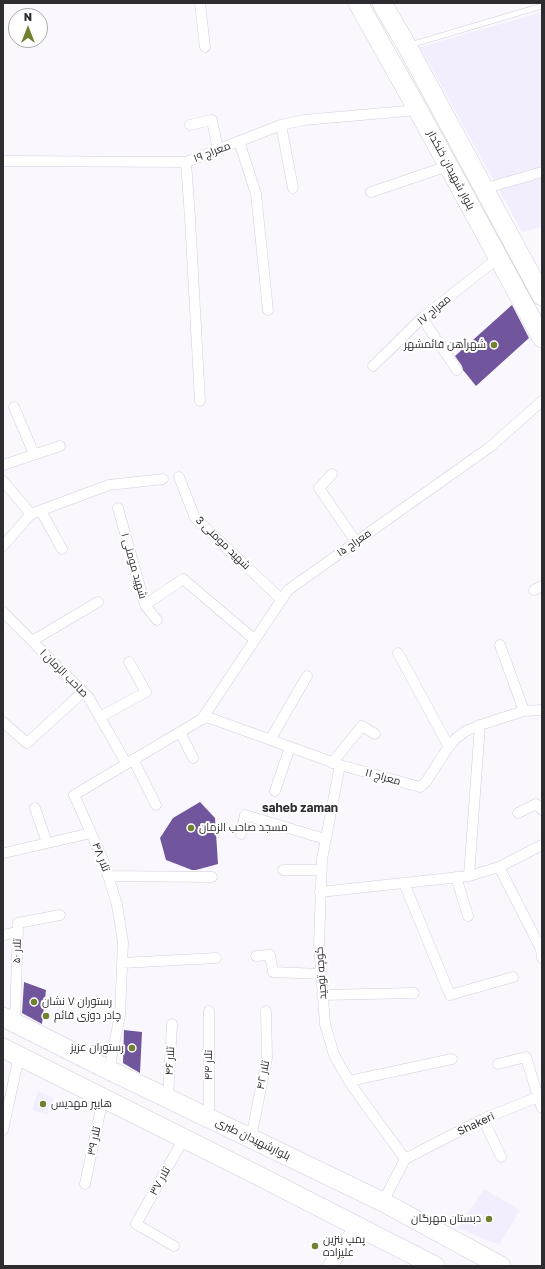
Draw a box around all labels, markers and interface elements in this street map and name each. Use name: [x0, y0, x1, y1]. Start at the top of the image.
north arrow: [8, 8, 48, 48]
text: N: [24, 10, 32, 23]
street label: بلوار شهیدان خنکدار: [424, 128, 478, 212]
street label: معراج ۱۹: [192, 139, 232, 165]
street label: معراج ۱۷: [415, 292, 453, 328]
place label: شهرآهن قائمشهر: [404, 338, 486, 352]
marker: شهرآهن قائمشهر: [489, 340, 499, 350]
street label: شهید مومنی 3: [193, 514, 253, 572]
street label: معراج ۱۵: [334, 526, 374, 560]
street label: شهید مومنی ۱: [118, 532, 150, 600]
street label: صاحب الزمان ۱: [37, 646, 91, 700]
street label: معراج ۱۱: [364, 766, 402, 788]
district label: saheb zaman: [262, 801, 338, 815]
place label: مسجد صاحب الزمان: [199, 821, 288, 835]
marker: مسجد صاحب الزمان: [186, 823, 196, 833]
street label: تلار ۴۸: [89, 841, 113, 873]
street label: تلار ۵۰: [10, 938, 24, 964]
street label: کوچه توحید: [313, 946, 329, 1000]
place label: رستوران ۷ نشان: [42, 995, 112, 1009]
marker: رستوران ۷ نشان: [29, 997, 39, 1007]
place label: چادر دوزی قائم: [54, 1009, 121, 1023]
marker: چادر دوزی قائم: [41, 1011, 51, 1021]
place label: رستوران عزیز: [70, 1041, 124, 1055]
marker: رستوران عزیز: [127, 1043, 137, 1053]
street label: تلار ۴۶: [163, 1046, 177, 1076]
street label: تلار ۴۴: [202, 1050, 216, 1080]
street label: تلار ۴۲: [254, 1059, 272, 1091]
place label: هایپر مهدیس: [51, 1097, 112, 1111]
marker: هایپر مهدیس: [38, 1099, 48, 1109]
street label: Shakeri: [455, 1110, 497, 1138]
street label: بلوارشهیدان طبری: [213, 1115, 293, 1163]
street label: تلار ۳۹: [85, 1125, 103, 1157]
street label: تلار ۳۷: [147, 1165, 173, 1197]
place label: دبستان مهرگان: [411, 1212, 481, 1226]
marker: دبستان مهرگان: [484, 1214, 494, 1224]
place label: پمپ بنزین علیزاده: [323, 1233, 365, 1259]
marker: پمپ بنزین علیزاده: [310, 1241, 320, 1251]

